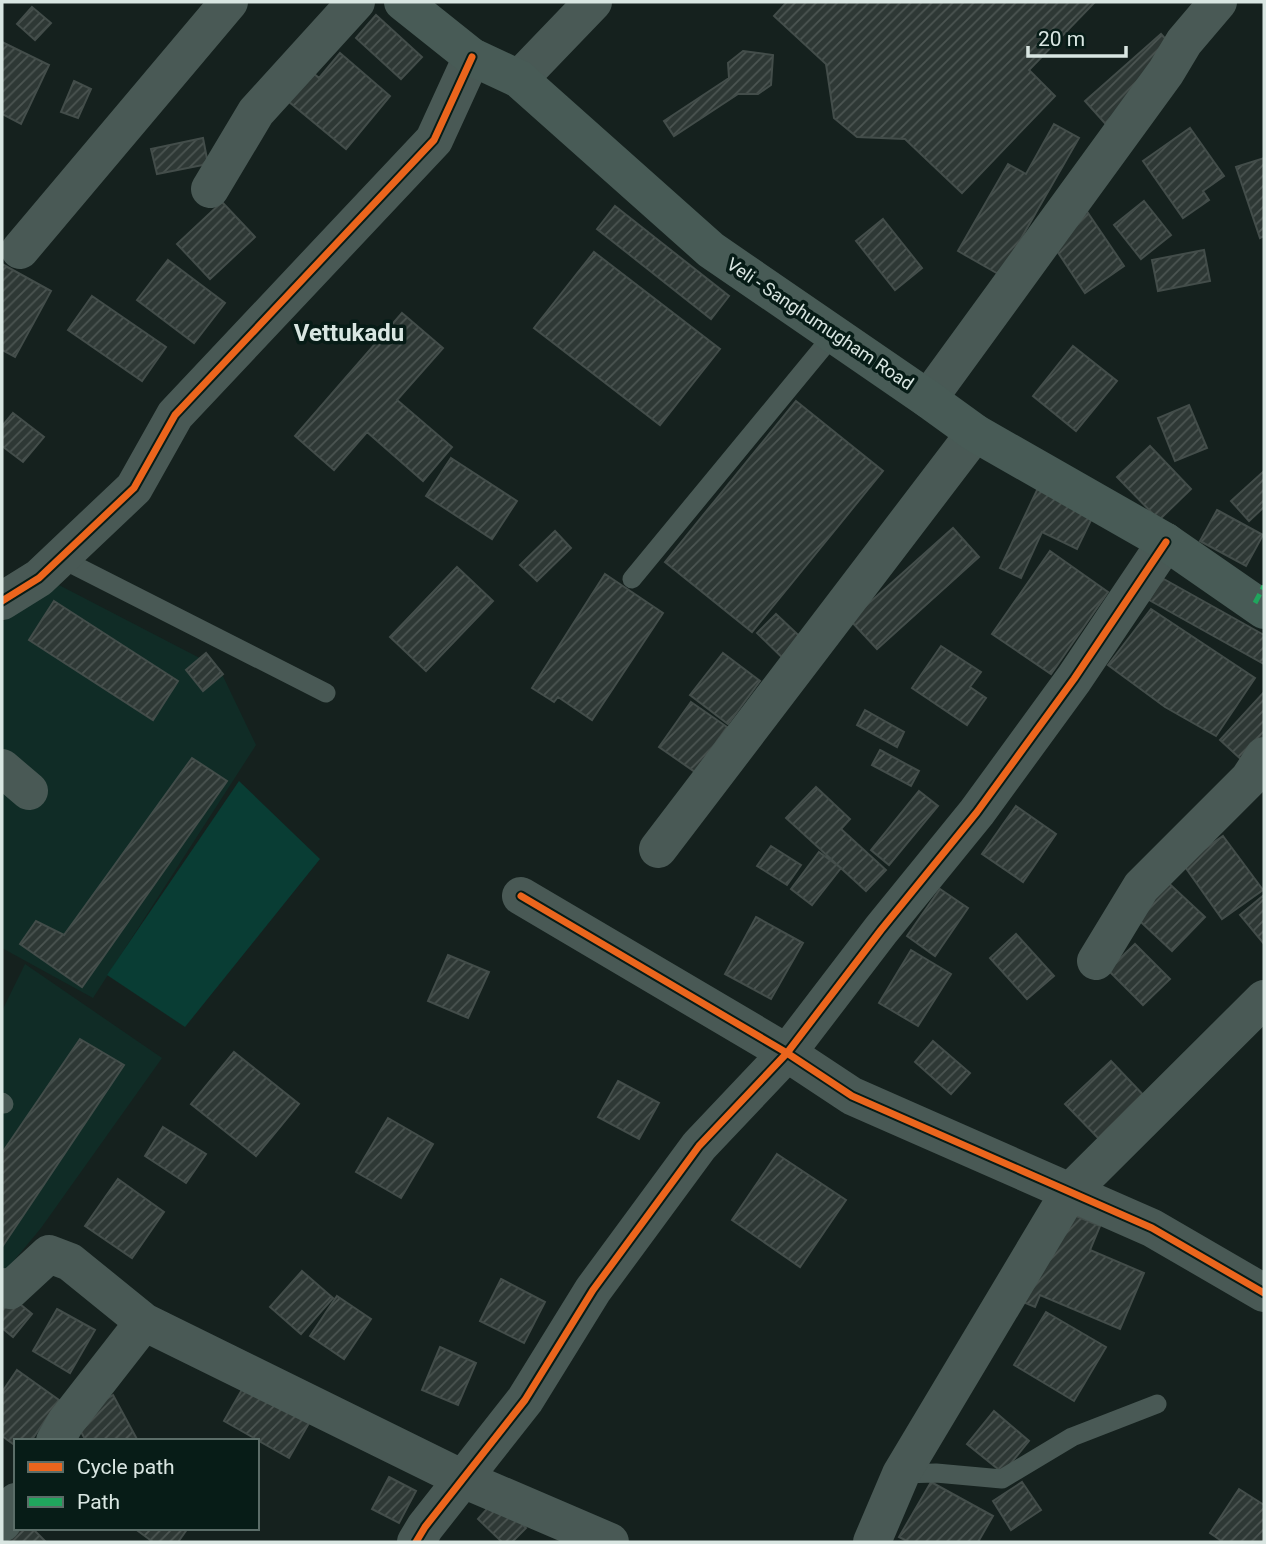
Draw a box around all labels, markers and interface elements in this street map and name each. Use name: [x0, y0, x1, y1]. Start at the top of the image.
scale bar: [1028, 14, 1126, 58]
text: 20 m: [1038, 27, 1085, 51]
street label: Veli - Sanghumugham Road: [723, 253, 918, 394]
district label: Vettukadu: [294, 319, 404, 347]
legend: [14, 1439, 259, 1530]
text: Cycle path: [77, 1455, 175, 1479]
text: Path: [77, 1490, 120, 1514]

